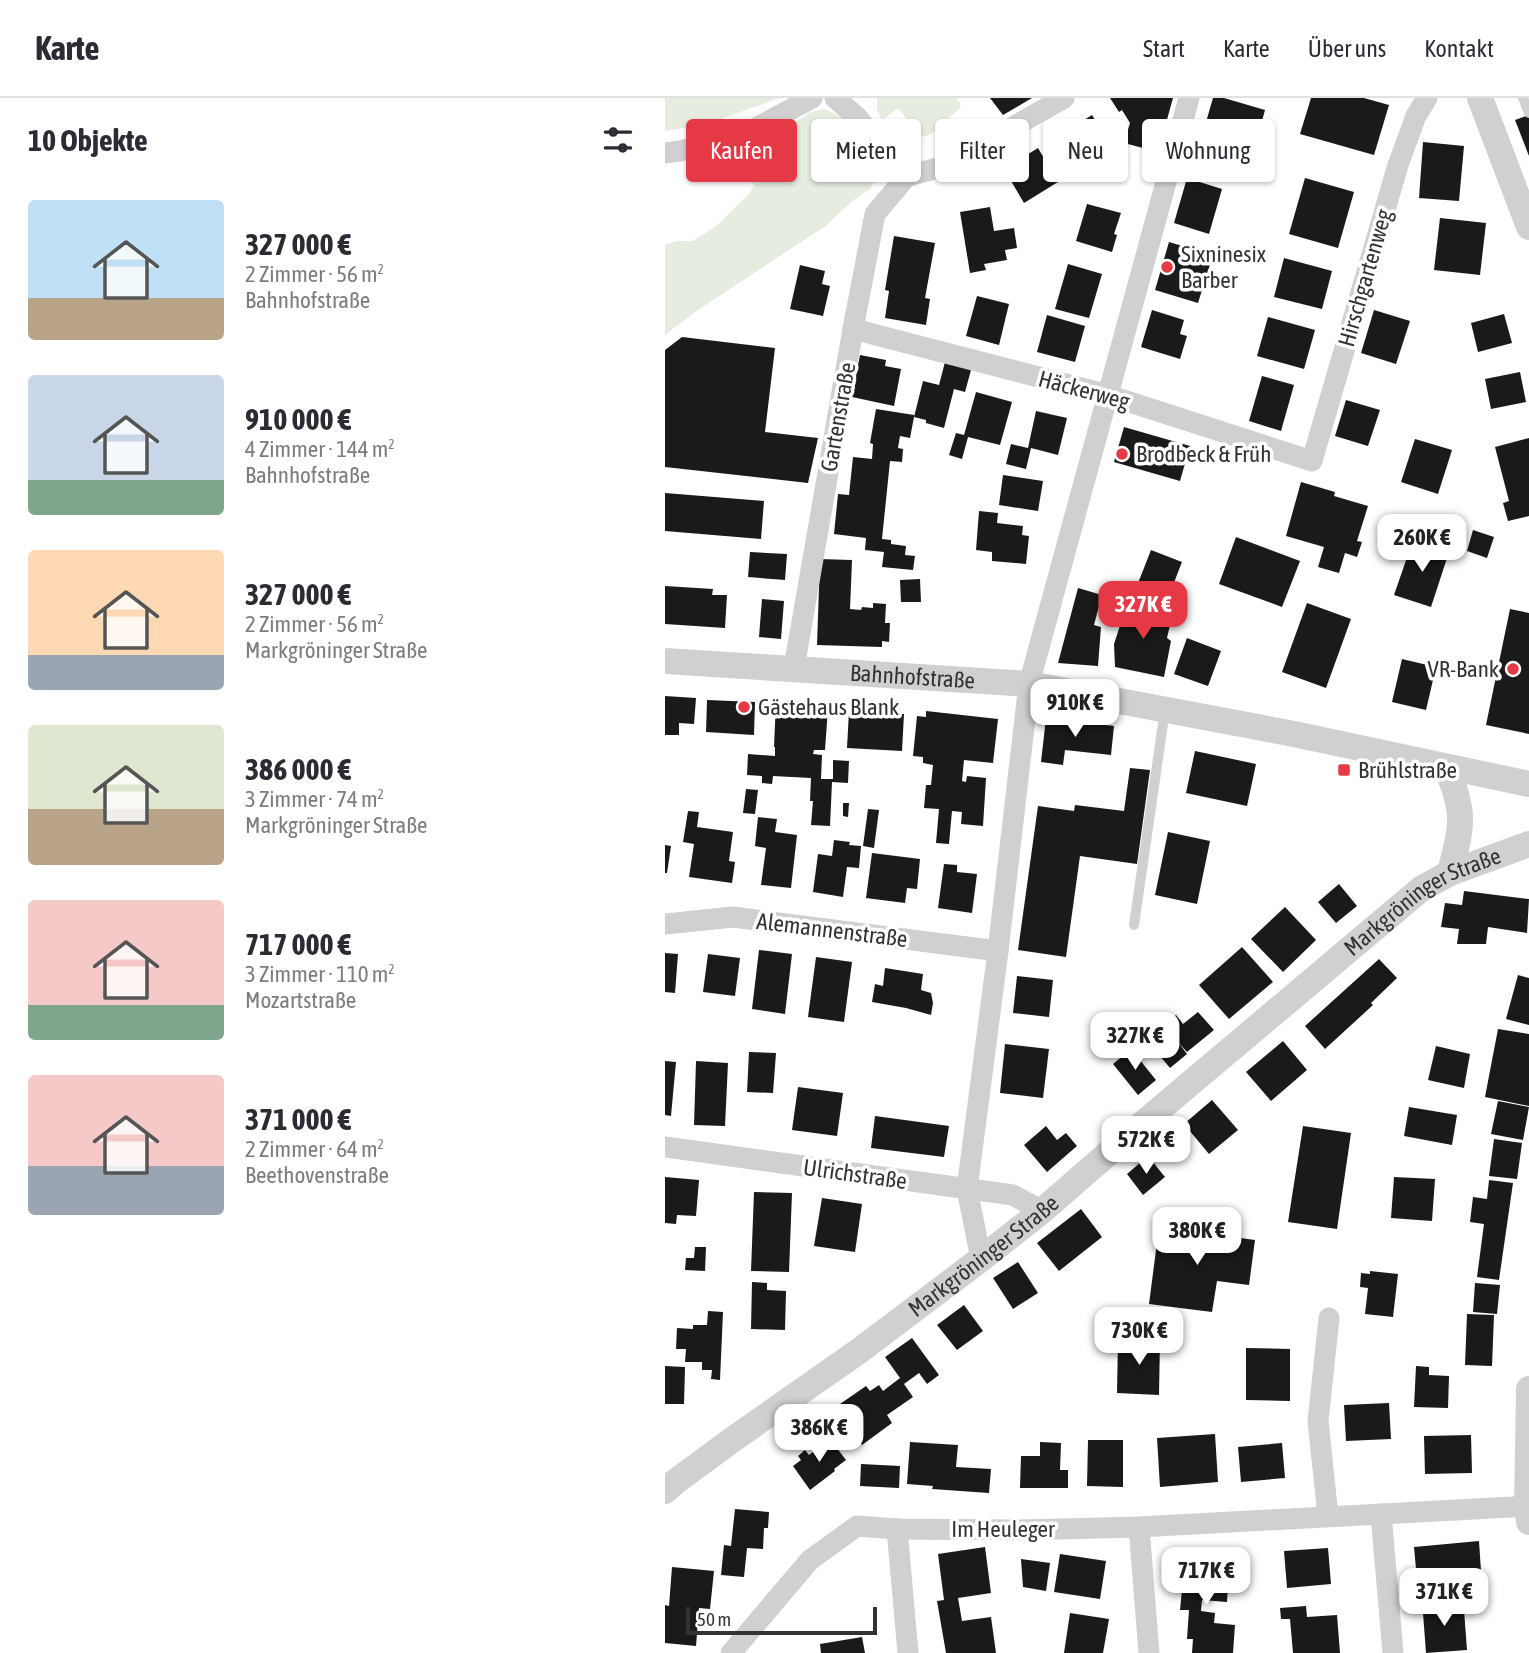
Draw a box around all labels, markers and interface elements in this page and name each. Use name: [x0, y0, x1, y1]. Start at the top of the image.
text: Karte: [35, 29, 99, 67]
text: Start: [1143, 35, 1185, 62]
text: Karte: [1223, 35, 1270, 62]
text: Über uns: [1308, 35, 1386, 62]
text: Kontakt: [1424, 35, 1494, 62]
chip: Kaufen: [686, 119, 797, 182]
chip: Mieten: [811, 119, 921, 182]
chip: Filter: [935, 119, 1029, 182]
chip: Neu: [1043, 119, 1128, 182]
chip: Wohnung: [1142, 119, 1275, 182]
icon: filters: [599, 121, 637, 159]
text: 10 Objekte: [28, 123, 148, 157]
street label: Hirschgartenweg: [1333, 206, 1397, 350]
text: 327 000 €: [245, 227, 351, 261]
icon: home: [84, 228, 168, 312]
place label: Sixninesix Barber: [1181, 241, 1266, 293]
marker: Sixninesix Barber: [1159, 259, 1175, 275]
text: 2 Zimmer · 56 m²: [245, 261, 384, 287]
text: Bahnhofstraße: [245, 287, 370, 313]
street label: Gartenstraße: [816, 360, 860, 474]
street label: Häckerweg: [1036, 365, 1133, 415]
text: 910 000 €: [245, 402, 351, 436]
icon: home: [84, 403, 168, 487]
text: 4 Zimmer · 144 m²: [245, 436, 395, 462]
place label: Brodbeck & Früh: [1136, 441, 1271, 467]
marker: Brodbeck & Früh: [1114, 446, 1130, 462]
text: Bahnhofstraße: [245, 462, 370, 488]
pin: 260K €: [1365, 514, 1479, 574]
text: 260K €: [1393, 524, 1451, 550]
text: 327 000 €: [245, 577, 351, 611]
icon: home: [84, 578, 168, 662]
pin: 327K €: [1086, 582, 1200, 641]
text: 327K €: [1114, 591, 1172, 617]
text: 2 Zimmer · 56 m²: [245, 611, 384, 637]
text: Markgröninger Straße: [245, 637, 427, 663]
place label: VR-Bank: [1428, 656, 1499, 682]
street label: Bahnhofstraße: [849, 660, 976, 694]
marker: VR-Bank: [1505, 661, 1521, 677]
pin: 910K €: [1018, 680, 1132, 739]
text: 910K €: [1046, 689, 1104, 715]
place label: Gästehaus Blank: [758, 694, 899, 720]
marker: Gästehaus Blank: [736, 699, 752, 715]
text: 386 000 €: [245, 752, 351, 786]
icon: home: [84, 753, 168, 837]
place label: Brühlstraße: [1358, 757, 1457, 783]
marker: Brühlstraße: [1336, 762, 1352, 778]
text: 3 Zimmer · 74 m²: [245, 786, 384, 812]
text: Markgröninger Straße: [245, 812, 427, 838]
street label: Markgröninger Straße: [1339, 843, 1504, 961]
street label: Alemannenstraße: [755, 908, 909, 952]
text: 717 000 €: [245, 927, 351, 961]
icon: home: [84, 928, 168, 1012]
text: 3 Zimmer · 110 m²: [245, 961, 395, 987]
text: Mozartstraße: [245, 987, 356, 1013]
pin: 327K €: [1078, 1012, 1192, 1072]
text: 327K €: [1106, 1022, 1164, 1048]
text: 371 000 €: [245, 1102, 351, 1136]
icon: home: [84, 1103, 168, 1187]
pin: 572K €: [1089, 1116, 1203, 1176]
text: 572K €: [1117, 1126, 1175, 1152]
text: 2 Zimmer · 64 m²: [245, 1136, 384, 1162]
street label: Ulrichstraße: [801, 1154, 909, 1194]
text: Beethovenstraße: [245, 1162, 389, 1188]
street label: Markgröninger Straße: [903, 1190, 1064, 1322]
pin: 380K €: [1140, 1208, 1254, 1267]
text: 380K €: [1168, 1217, 1226, 1243]
pin: 730K €: [1082, 1308, 1196, 1367]
text: 730K €: [1110, 1317, 1168, 1343]
pin: 386K €: [762, 1404, 876, 1464]
text: 386K €: [790, 1414, 848, 1440]
street label: Im Heuleger: [951, 1516, 1056, 1542]
pin: 717K €: [1149, 1548, 1263, 1607]
text: 717K €: [1177, 1557, 1235, 1583]
pin: 371K €: [1387, 1568, 1501, 1628]
text: 371K €: [1415, 1578, 1473, 1604]
scale bar: [686, 1604, 877, 1636]
text: 50 m: [697, 1608, 731, 1630]

